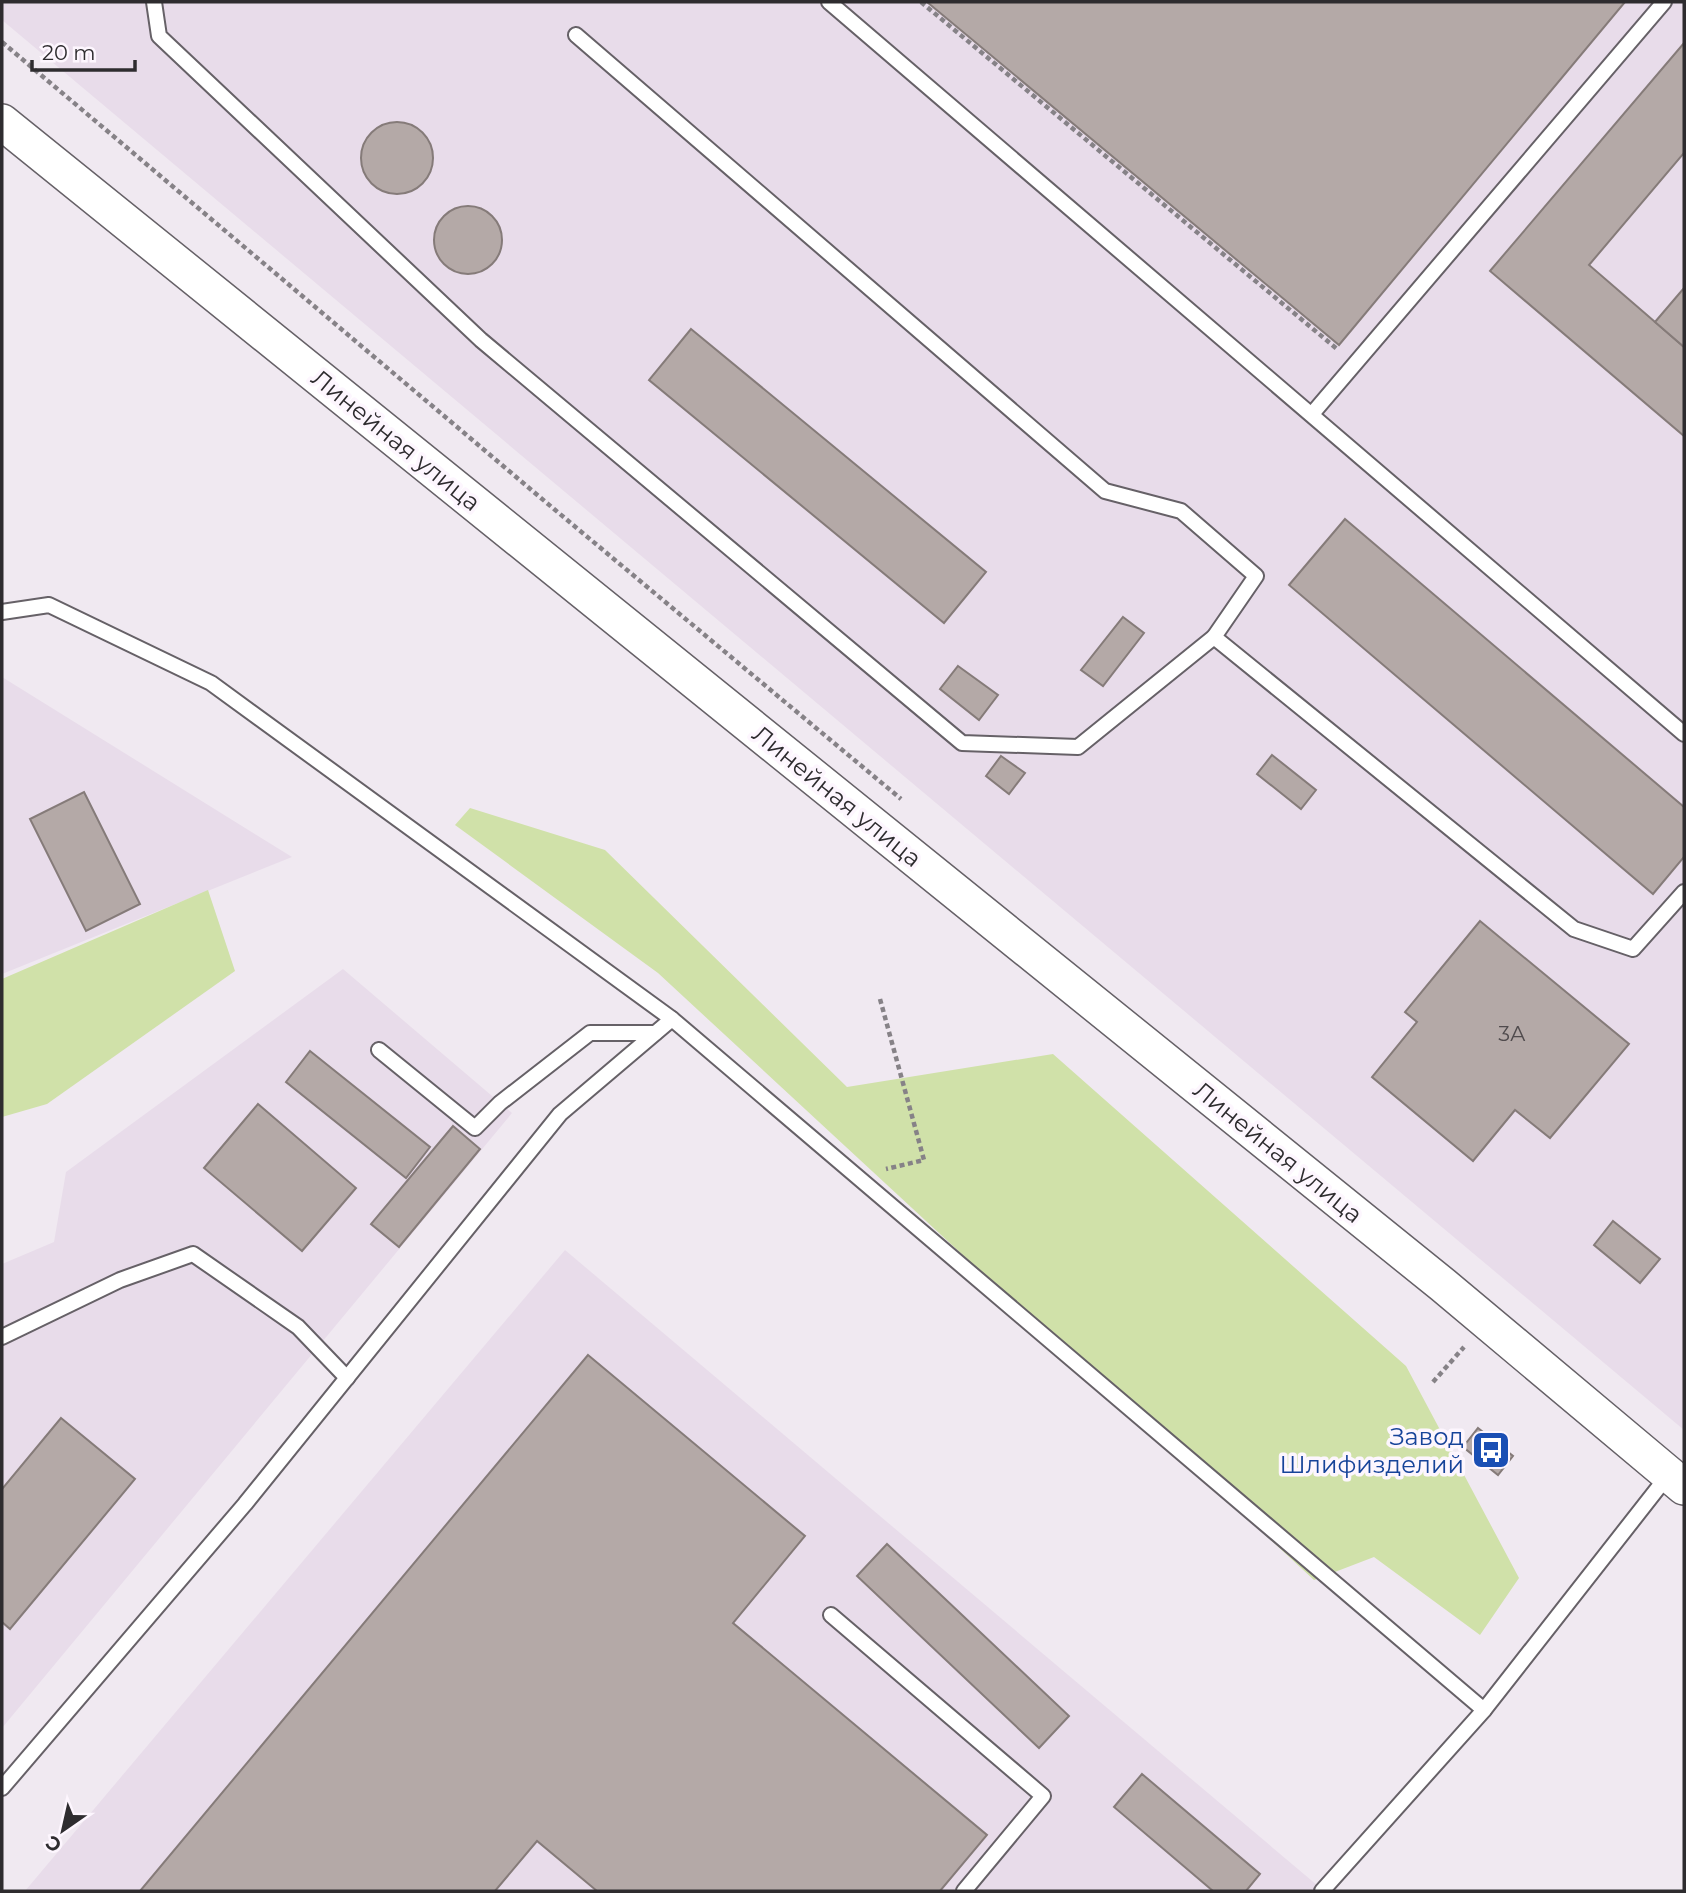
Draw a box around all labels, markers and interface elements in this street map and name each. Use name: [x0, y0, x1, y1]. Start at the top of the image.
scale bar: [32, 28, 135, 72]
text: 20 m: [42, 40, 96, 65]
street label: Линейная улица: [306, 363, 486, 517]
street label: Линейная улица: [747, 719, 927, 873]
house number: 3А: [1498, 1021, 1526, 1046]
street label: Линейная улица: [1188, 1075, 1368, 1229]
place label: Завод Шлифизделий: [1280, 1422, 1464, 1479]
bus stop icon: Завод Шлифизделий: [1470, 1429, 1512, 1471]
north arrow: [28, 1795, 98, 1865]
text: С: [41, 1830, 66, 1857]

